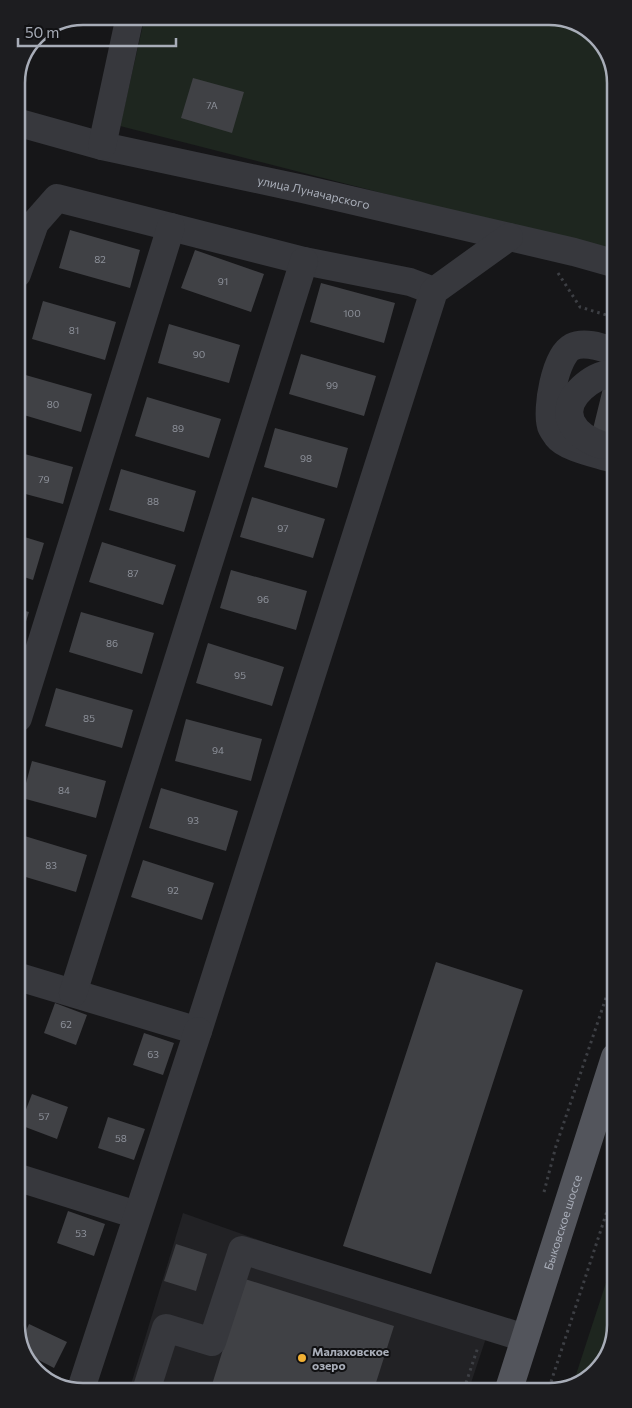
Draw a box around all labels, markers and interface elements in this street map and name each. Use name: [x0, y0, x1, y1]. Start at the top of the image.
scale bar: [18, 15, 175, 47]
text: 50 m: [25, 23, 59, 41]
house number: 7А: [206, 99, 218, 111]
street label: улица Луначарского: [256, 172, 371, 211]
house number: 82: [94, 253, 106, 265]
house number: 91: [218, 275, 228, 287]
house number: 100: [343, 307, 361, 319]
house number: 81: [69, 324, 79, 336]
house number: 90: [193, 348, 205, 360]
house number: 99: [326, 379, 338, 391]
house number: 80: [47, 398, 59, 410]
house number: 89: [172, 422, 184, 434]
house number: 98: [300, 452, 312, 464]
house number: 79: [38, 473, 50, 485]
house number: 88: [147, 495, 159, 507]
house number: 97: [277, 522, 289, 534]
house number: 87: [127, 567, 139, 579]
house number: 96: [257, 593, 269, 605]
house number: 86: [106, 637, 118, 649]
house number: 95: [234, 669, 246, 681]
house number: 85: [83, 712, 95, 724]
house number: 94: [212, 744, 224, 756]
house number: 84: [58, 784, 70, 796]
house number: 93: [187, 814, 199, 826]
house number: 83: [45, 859, 57, 871]
house number: 92: [167, 884, 179, 896]
house number: 62: [60, 1018, 72, 1030]
house number: 63: [147, 1048, 159, 1060]
house number: 57: [38, 1110, 50, 1122]
house number: 58: [115, 1132, 127, 1144]
street label: Быковское шоссе: [540, 1173, 584, 1272]
house number: 53: [75, 1227, 87, 1239]
place label: Малаховское озеро: [312, 1344, 389, 1372]
marker: Малаховское озеро: [296, 1352, 308, 1364]

